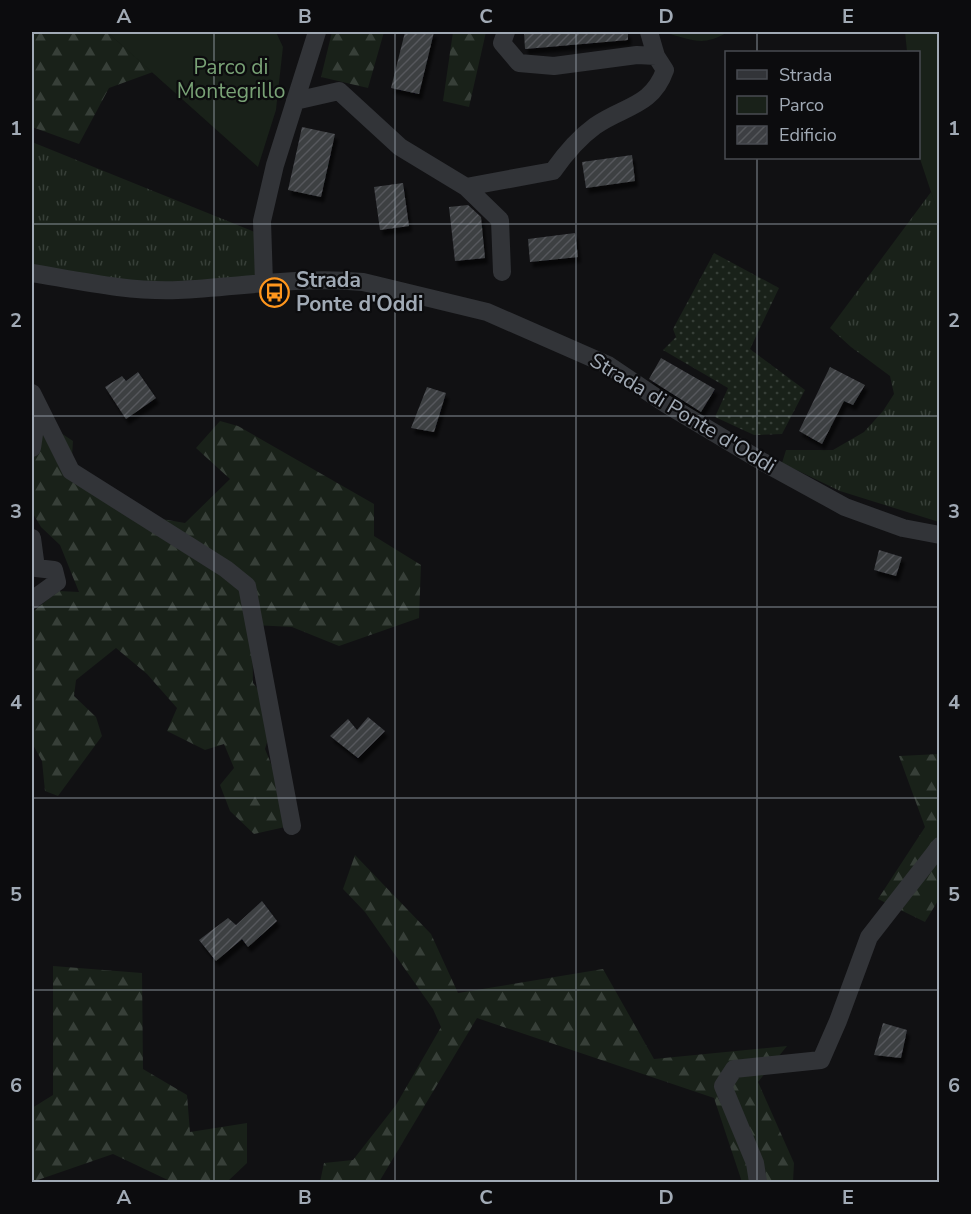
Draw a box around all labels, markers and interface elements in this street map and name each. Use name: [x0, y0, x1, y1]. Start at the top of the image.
text: A: [117, 3, 132, 30]
text: B: [298, 3, 312, 30]
text: C: [479, 3, 493, 30]
text: D: [658, 3, 674, 30]
text: E: [842, 3, 854, 30]
legend: [725, 51, 920, 159]
park label: Parco di Montegrillo: [177, 53, 285, 105]
text: Strada: [779, 63, 832, 87]
text: Parco: [779, 93, 824, 117]
text: 1: [10, 115, 22, 142]
text: 1: [948, 115, 960, 142]
text: Edificio: [779, 123, 837, 147]
place label: Strada Ponte d'Oddi: [296, 266, 423, 318]
bus stop icon: Strada Ponte d'Oddi: [259, 276, 291, 308]
text: 2: [10, 307, 22, 334]
text: 2: [948, 307, 960, 334]
street label: Strada di Ponte d'Oddi: [585, 346, 781, 480]
text: 3: [10, 498, 22, 525]
text: 3: [948, 498, 960, 525]
text: 4: [10, 689, 22, 716]
text: 4: [948, 689, 960, 716]
text: 5: [10, 881, 22, 908]
text: 5: [948, 881, 960, 908]
text: 6: [10, 1072, 22, 1099]
text: 6: [948, 1072, 960, 1099]
text: A: [117, 1184, 132, 1211]
text: B: [298, 1184, 312, 1211]
text: C: [479, 1184, 493, 1211]
text: D: [658, 1184, 674, 1211]
text: E: [842, 1184, 854, 1211]

